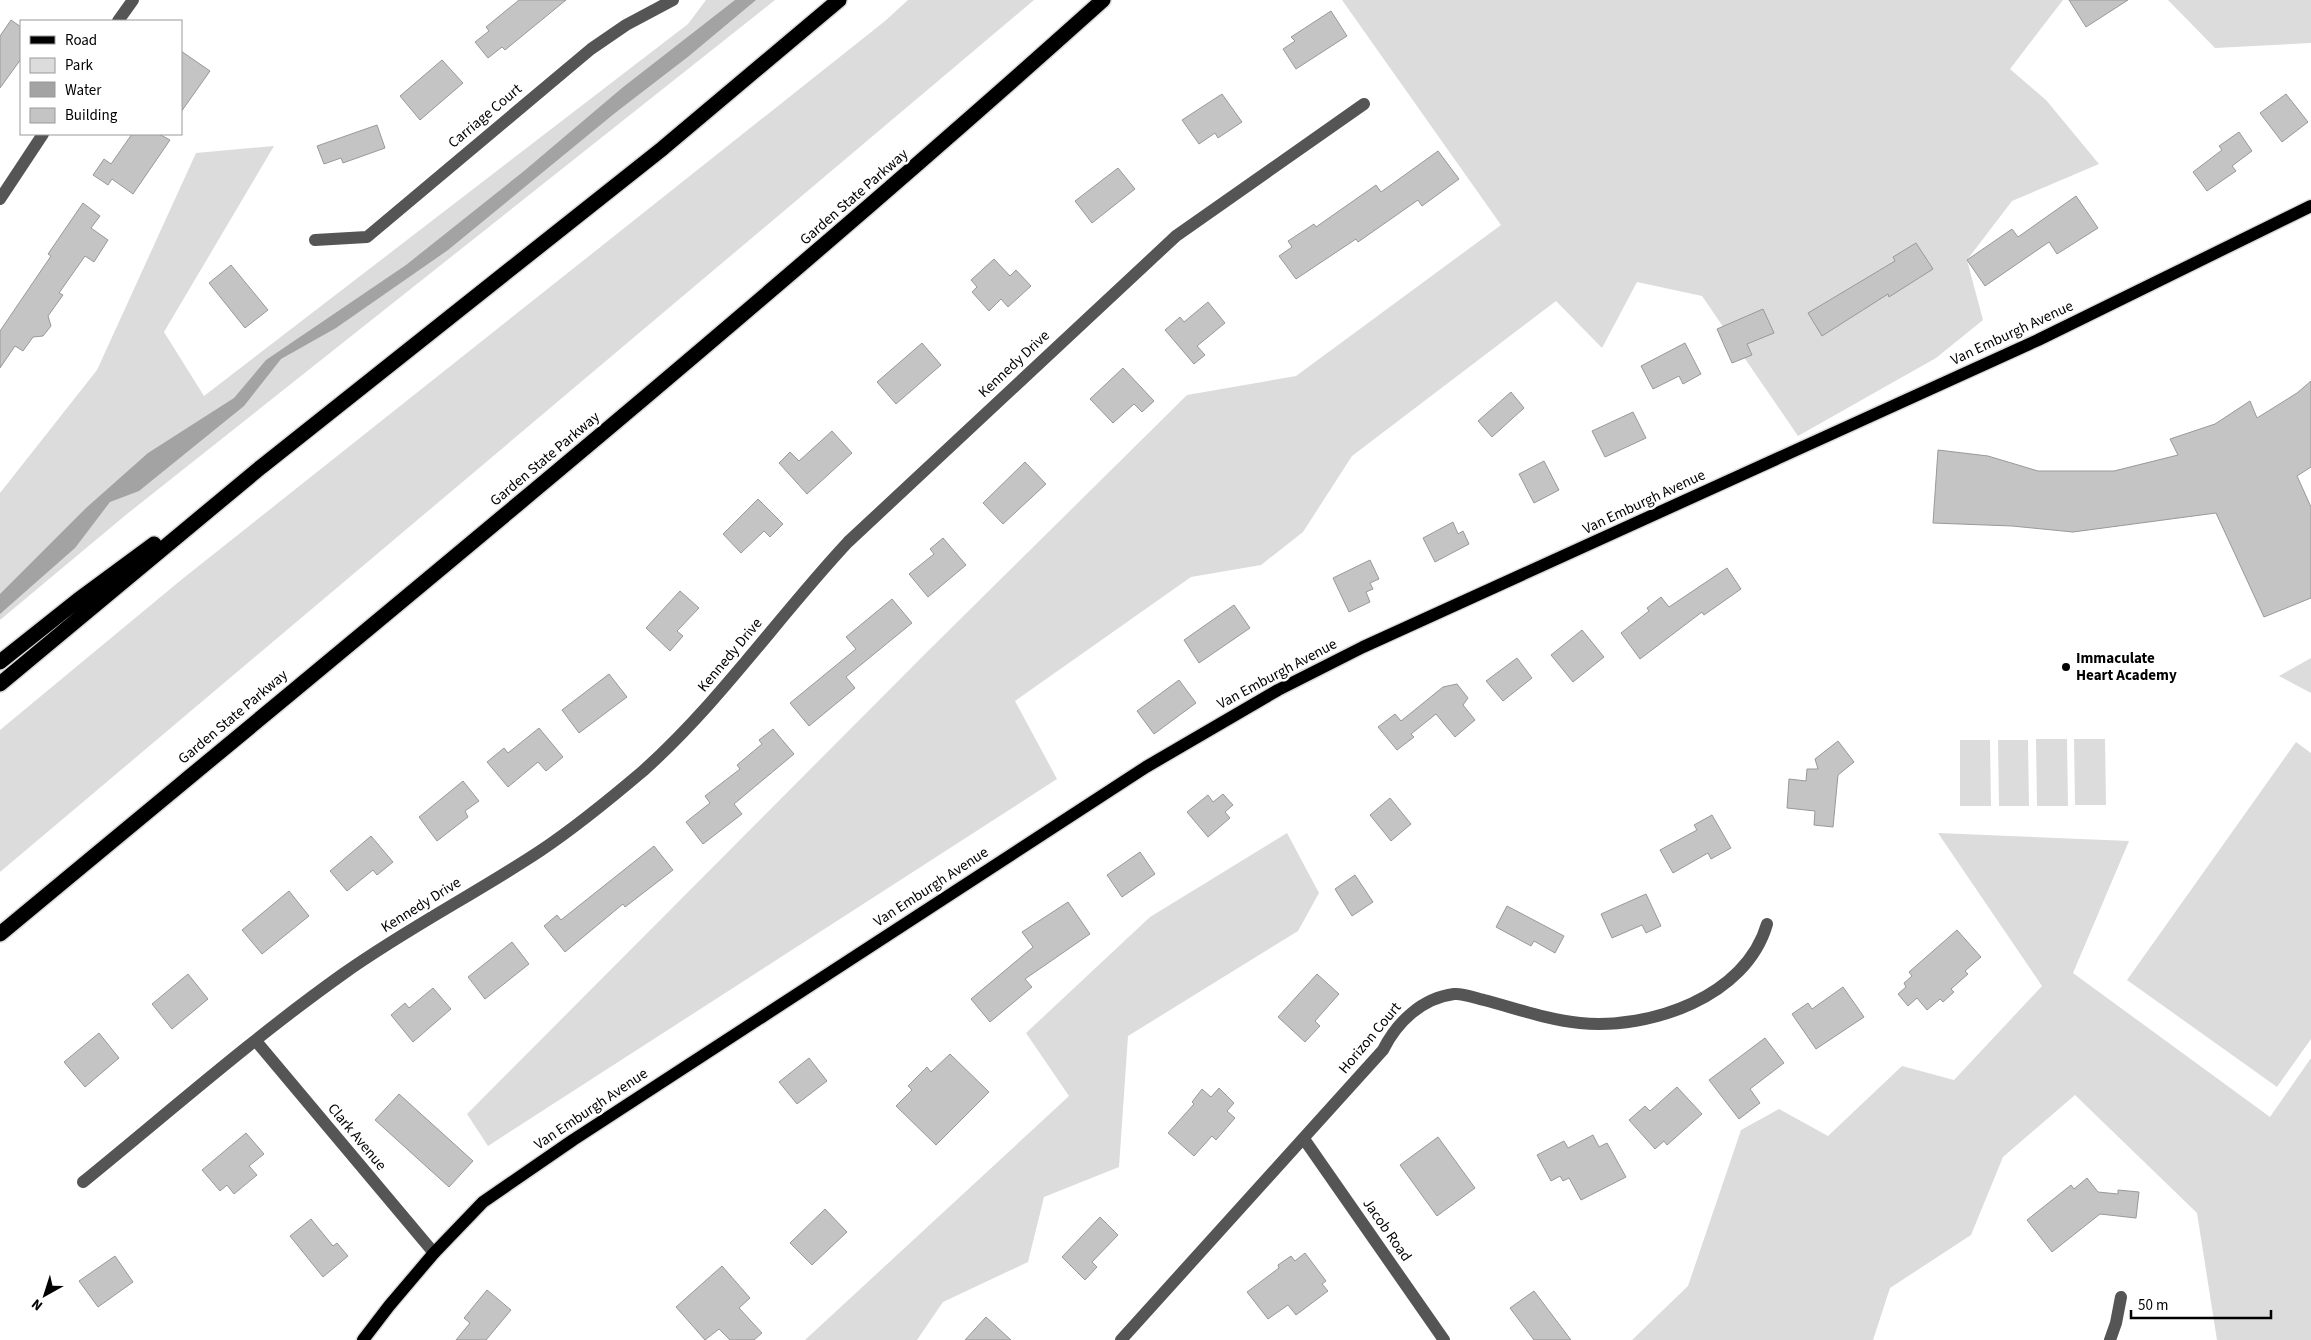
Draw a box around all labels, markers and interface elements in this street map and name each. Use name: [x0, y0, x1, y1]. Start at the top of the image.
legend: [20, 20, 182, 135]
text: Road: [65, 30, 97, 51]
text: Park: [65, 55, 94, 76]
street label: Carriage Court: [444, 79, 526, 153]
text: Water: [65, 80, 102, 101]
text: Building: [65, 105, 118, 126]
street label: Garden State Parkway: [795, 144, 913, 250]
street label: Van Emburgh Avenue: [1947, 295, 2077, 371]
street label: Kennedy Drive: [974, 325, 1054, 403]
street label: Garden State Parkway: [486, 407, 604, 511]
street label: Van Emburgh Avenue: [1579, 464, 1709, 540]
street label: Kennedy Drive: [693, 614, 767, 696]
street label: Van Emburgh Avenue: [1213, 634, 1341, 714]
place label: Immaculate Heart Academy: [2076, 648, 2177, 686]
marker: Immaculate Heart Academy: [2060, 661, 2072, 673]
street label: Garden State Parkway: [174, 665, 292, 769]
street label: Van Emburgh Avenue: [870, 842, 992, 932]
street label: Kennedy Drive: [377, 872, 465, 938]
street label: Horizon Court: [1334, 998, 1406, 1078]
street label: Van Emburgh Avenue: [530, 1063, 652, 1155]
street label: Clark Avenue: [323, 1099, 391, 1175]
street label: Jacob Road: [1357, 1194, 1417, 1266]
north arrow: [20, 1270, 70, 1320]
scale bar: [2131, 1288, 2271, 1320]
text: N: [28, 1294, 47, 1315]
text: 50 m: [2138, 1295, 2168, 1316]

